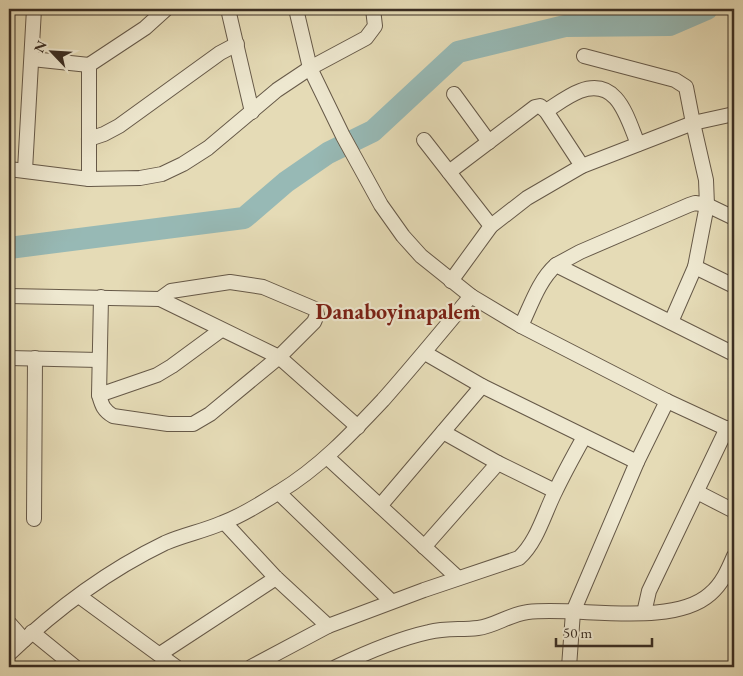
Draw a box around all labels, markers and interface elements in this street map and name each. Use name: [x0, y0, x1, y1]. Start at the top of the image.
north arrow: [28, 28, 78, 78]
text: N: [30, 37, 51, 55]
district label: Danaboyinapalem: [316, 297, 481, 326]
scale bar: [556, 616, 652, 648]
text: 50 m: [563, 623, 592, 642]

